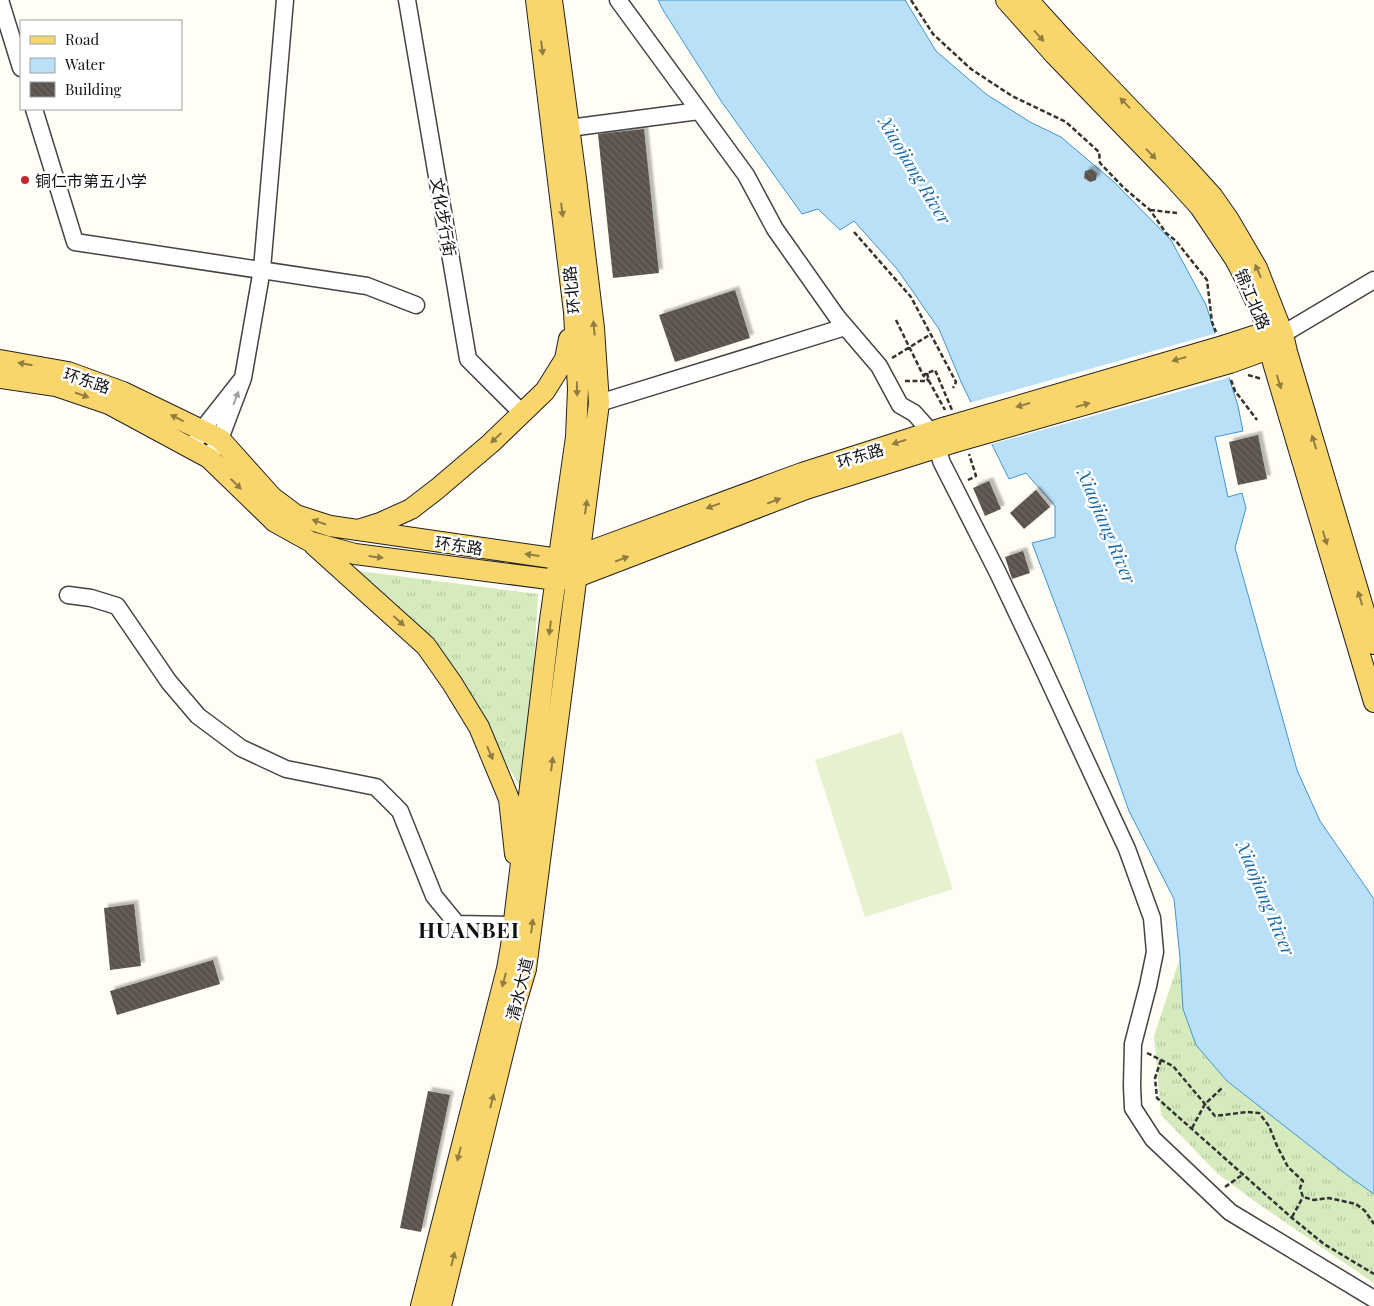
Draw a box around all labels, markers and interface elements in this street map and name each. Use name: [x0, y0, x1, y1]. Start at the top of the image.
legend: [20, 20, 182, 110]
text: Road: [65, 29, 99, 49]
one-way arrow: [1033, 30, 1044, 43]
one-way arrow: [538, 41, 546, 57]
text: Water: [64, 54, 105, 74]
text: Building: [65, 79, 122, 99]
one-way arrow: [1120, 98, 1132, 110]
water label: Xiaojiang River: [873, 111, 957, 229]
one-way arrow: [1145, 147, 1157, 159]
place label: 铜仁市第五小学: [35, 170, 147, 191]
marker: 铜仁市第五小学: [19, 174, 31, 186]
street label: 文化步行街: [427, 176, 461, 258]
one-way arrow: [558, 202, 566, 218]
one-way arrow: [1254, 264, 1262, 278]
street label: 环北路: [558, 265, 584, 315]
street label: 锦江北路: [1231, 265, 1275, 333]
one-way arrow: [590, 319, 598, 335]
one-way arrow: [1171, 355, 1186, 363]
one-way arrow: [17, 360, 32, 368]
street label: 环东路: [61, 363, 113, 397]
one-way arrow: [1276, 375, 1284, 390]
one-way arrow: [573, 381, 581, 397]
one-way arrow: [233, 390, 240, 405]
one-way arrow: [74, 392, 89, 399]
one-way arrow: [1015, 401, 1030, 409]
one-way arrow: [1075, 401, 1090, 409]
one-way arrow: [170, 414, 184, 422]
one-way arrow: [490, 432, 502, 444]
one-way arrow: [1309, 434, 1317, 449]
street label: 环东路: [834, 438, 886, 472]
one-way arrow: [892, 439, 907, 447]
water label: Xiaojiang River: [1072, 464, 1142, 588]
one-way arrow: [230, 478, 242, 490]
one-way arrow: [767, 497, 782, 505]
one-way arrow: [582, 499, 590, 515]
one-way arrow: [705, 503, 720, 510]
one-way arrow: [312, 518, 327, 526]
street label: 环东路: [434, 531, 484, 559]
one-way arrow: [1322, 531, 1330, 546]
one-way arrow: [523, 551, 539, 559]
one-way arrow: [368, 553, 384, 561]
one-way arrow: [615, 555, 630, 563]
one-way arrow: [1356, 590, 1364, 605]
one-way arrow: [392, 615, 404, 627]
one-way arrow: [545, 621, 553, 637]
one-way arrow: [487, 746, 494, 761]
one-way arrow: [549, 756, 557, 772]
water label: Xiaojiang River: [1231, 836, 1301, 960]
district label: HUANBEI: [418, 915, 520, 943]
one-way arrow: [528, 917, 536, 933]
street label: 清水大道: [501, 955, 537, 1023]
one-way arrow: [500, 973, 508, 988]
one-way arrow: [488, 1093, 496, 1108]
one-way arrow: [455, 1147, 463, 1162]
one-way arrow: [449, 1251, 457, 1266]

